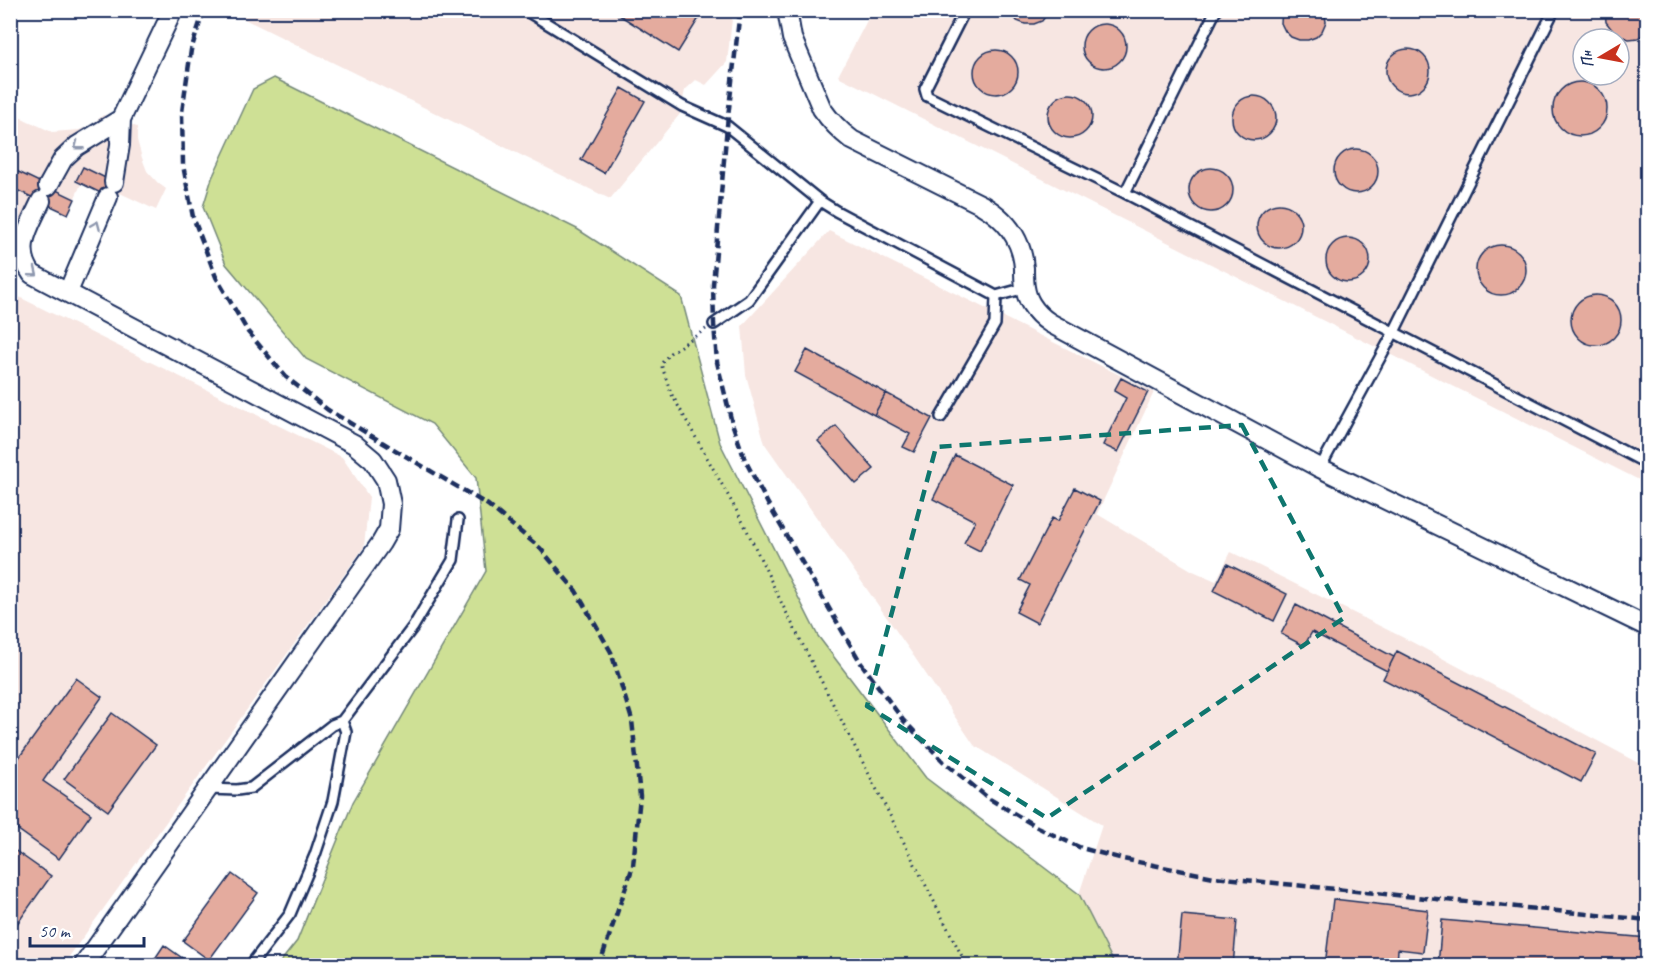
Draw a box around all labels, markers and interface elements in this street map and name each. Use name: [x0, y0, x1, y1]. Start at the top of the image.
north arrow: [1571, 27, 1631, 87]
text: Пн: [1576, 49, 1599, 69]
one-way arrow: [74, 139, 85, 150]
one-way arrow: [89, 221, 101, 232]
one-way arrow: [28, 265, 39, 276]
scale bar: [30, 910, 144, 948]
text: 50 m: [39, 920, 72, 942]

